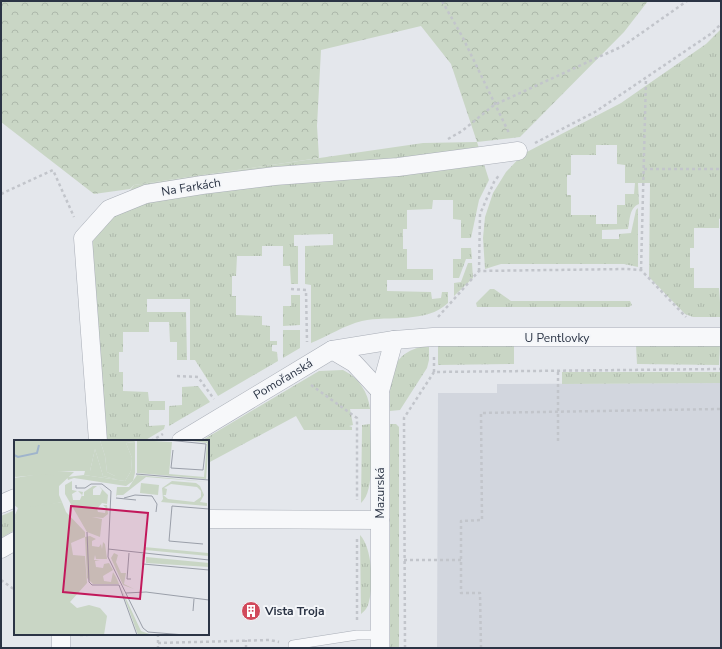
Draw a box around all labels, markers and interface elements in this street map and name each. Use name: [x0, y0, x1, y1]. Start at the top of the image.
street label: Na Farkách: [160, 174, 222, 200]
street label: U Pentlovky: [525, 330, 590, 346]
street label: Pomořanská: [250, 355, 316, 403]
inset map: [14, 440, 209, 635]
street label: Mazurská: [372, 467, 388, 519]
building icon: Vista Troja: [240, 600, 262, 622]
place label: Vista Troja: [264, 603, 325, 619]

